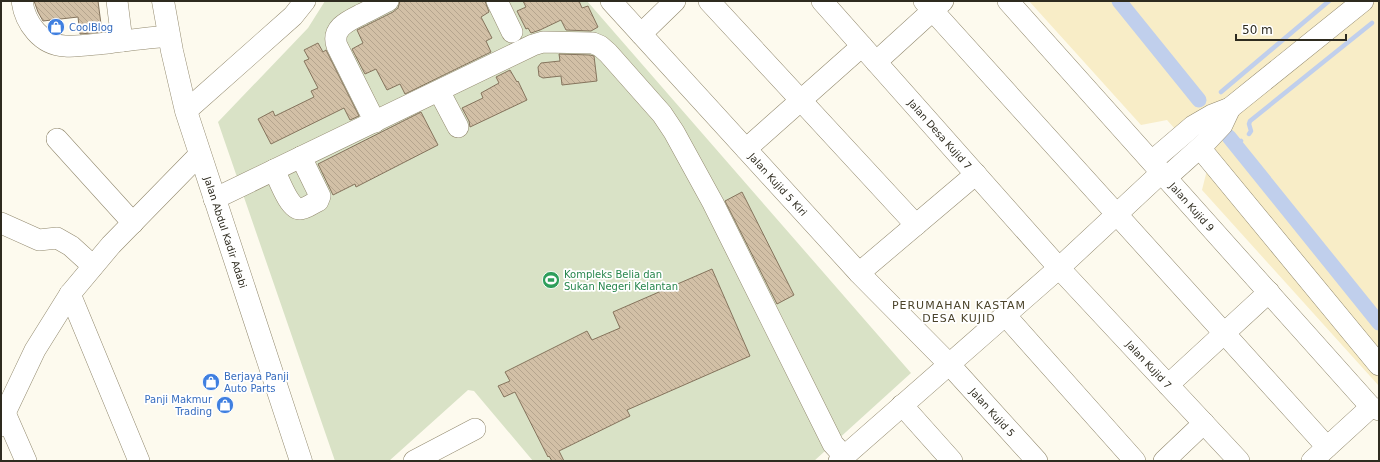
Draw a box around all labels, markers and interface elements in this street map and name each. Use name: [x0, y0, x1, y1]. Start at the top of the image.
scale bar: [1236, 16, 1346, 42]
shop icon: CoolBlog: [46, 17, 66, 37]
place label: CoolBlog: [69, 22, 113, 33]
text: 50 m: [1242, 23, 1273, 37]
street label: Jalan Desa Kujid 7: [906, 96, 974, 171]
street label: Jalan Kujid 5 Kiri: [746, 150, 809, 218]
street label: Jalan Abdul Kadir Adabi: [202, 174, 249, 289]
street label: Jalan Kujid 9: [1167, 179, 1217, 233]
place label: Kompleks Belia dan Sukan Negeri Kelantan: [564, 269, 678, 292]
sports icon: Kompleks Belia dan Sukan Negeri Kelantan: [541, 270, 561, 290]
district label: PERUMAHAN KASTAM DESA KUJID: [892, 299, 1026, 325]
street label: Jalan Kujid 7: [1123, 338, 1174, 391]
place label: Berjaya Panji Auto Parts: [224, 371, 289, 394]
shop icon: Berjaya Panji Auto Parts: [201, 372, 221, 392]
street label: Jalan Kujid 5: [967, 385, 1017, 439]
place label: Panji Makmur Trading: [144, 394, 213, 417]
shop icon: Panji Makmur Trading: [215, 395, 235, 415]

